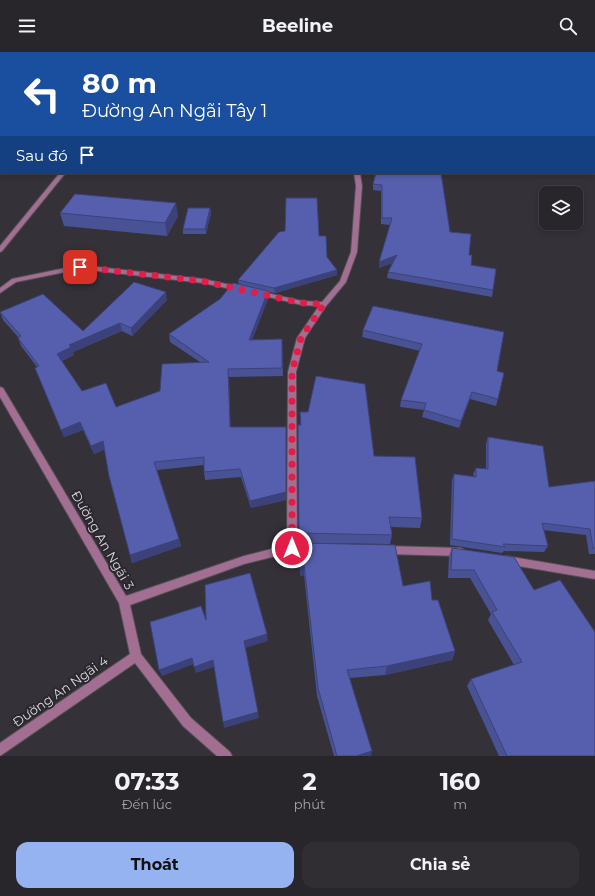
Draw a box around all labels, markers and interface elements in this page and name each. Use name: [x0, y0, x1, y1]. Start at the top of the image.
icon: menu: [16, 15, 38, 37]
text: Beeline: [262, 15, 333, 37]
icon: search: [557, 15, 579, 37]
text: 80 m: [82, 66, 157, 100]
icon: left: [16, 68, 68, 120]
text: Đường An Ngãi Tây 1: [82, 100, 267, 122]
icon: arrive: [76, 144, 98, 166]
text: Sau đó: [16, 146, 68, 165]
map controls: [539, 186, 583, 230]
button: layers: [539, 186, 583, 230]
pin: [63, 250, 97, 284]
icon: arrive: [69, 256, 91, 278]
street label: Đường An Ngãi 3: [68, 488, 138, 592]
position arrow: [271, 527, 313, 569]
street label: Đường An Ngãi 4: [9, 652, 111, 730]
text: 07:33: [114, 767, 179, 796]
text: 2: [302, 767, 317, 796]
text: 160: [440, 767, 481, 796]
text: Đến lúc: [122, 796, 172, 812]
text: phút: [294, 796, 325, 812]
text: m: [453, 796, 467, 812]
button: Thoát: [16, 842, 294, 888]
button: Chia sẻ: [302, 842, 579, 888]

